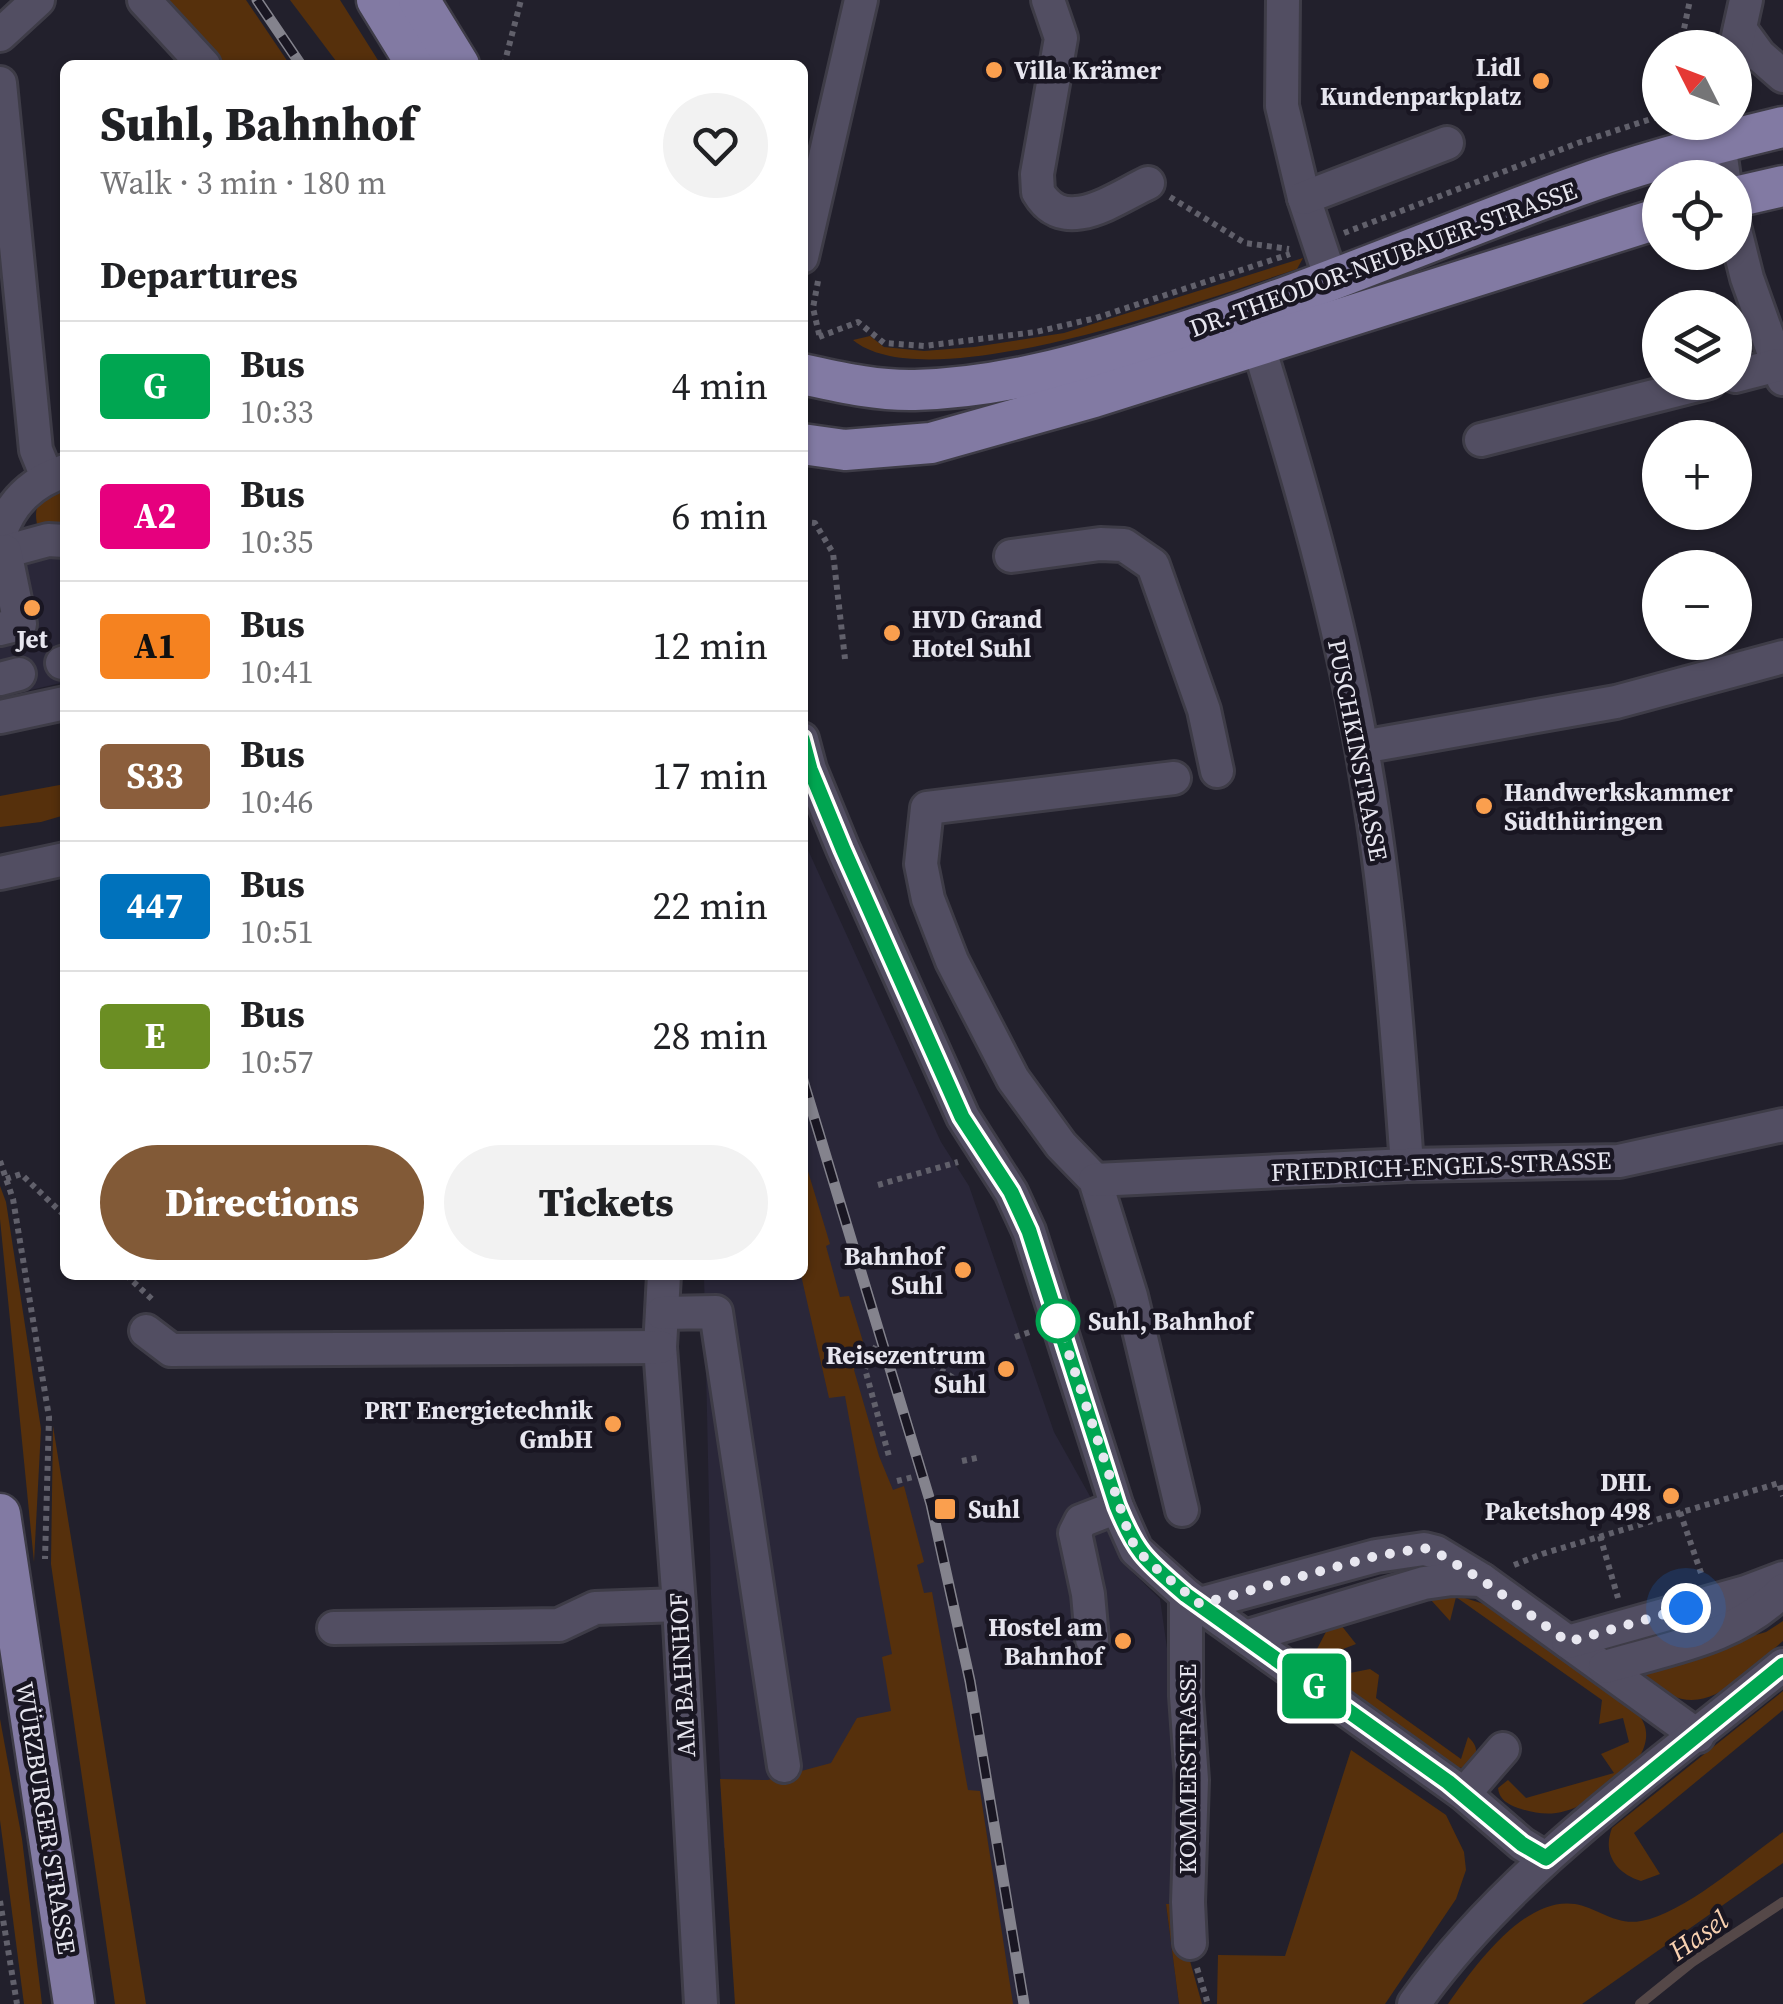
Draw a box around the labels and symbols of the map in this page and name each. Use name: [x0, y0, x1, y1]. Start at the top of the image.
north arrow: [1642, 30, 1752, 140]
place label: Lidl Kundenparkplatz: [1320, 50, 1521, 113]
place label: Villa Krämer: [1014, 53, 1161, 87]
marker: Villa Krämer: [983, 59, 1005, 81]
marker: Lidl Kundenparkplatz: [1530, 70, 1552, 92]
street label: DR.-THEODOR-NEUBAUER-STRASSE: [1185, 173, 1581, 345]
marker: Jet: [21, 597, 43, 619]
place label: HVD Grand Hotel Suhl: [912, 602, 1042, 665]
place label: Jet: [14, 622, 49, 656]
marker: HVD Grand Hotel Suhl: [881, 622, 903, 644]
street label: PUSCHKINSTRASSE: [1320, 636, 1396, 864]
place label: Handwerkskammer Südthüringen: [1504, 775, 1733, 838]
marker: Handwerkskammer Südthüringen: [1473, 795, 1495, 817]
street label: FRIEDRICH-ENGELS-STRASSE: [1270, 1143, 1612, 1189]
place label: Bahnhof Suhl: [844, 1239, 946, 1302]
marker: Bahnhof Suhl: [952, 1259, 974, 1281]
marker: Suhl, Bahnhof: [1037, 1300, 1079, 1342]
place label: Suhl, Bahnhof: [1088, 1304, 1255, 1338]
place label: Reisezentrum Suhl: [826, 1338, 986, 1401]
marker: Reisezentrum Suhl: [995, 1358, 1017, 1380]
place label: PRT Energietechnik GmbH: [364, 1393, 593, 1456]
marker: PRT Energietechnik GmbH: [602, 1413, 624, 1435]
place label: DHL Paketshop 498: [1485, 1465, 1651, 1528]
marker: DHL Paketshop 498: [1660, 1485, 1682, 1507]
place label: Suhl: [968, 1492, 1020, 1526]
marker: Suhl: [932, 1496, 958, 1522]
your location: [1661, 1583, 1711, 1633]
street label: AM BAHNHOF: [661, 1592, 703, 1758]
place label: Hostel am Bahnhof: [988, 1610, 1106, 1673]
marker: Hostel am Bahnhof: [1112, 1630, 1134, 1652]
line badge: G: [1282, 1654, 1346, 1718]
street label: KOMMERSTRASSE: [1170, 1664, 1204, 1874]
street label: WÜRZBURGER STRASSE: [8, 1679, 84, 1957]
water label: Hasel: [1660, 1901, 1735, 1970]

